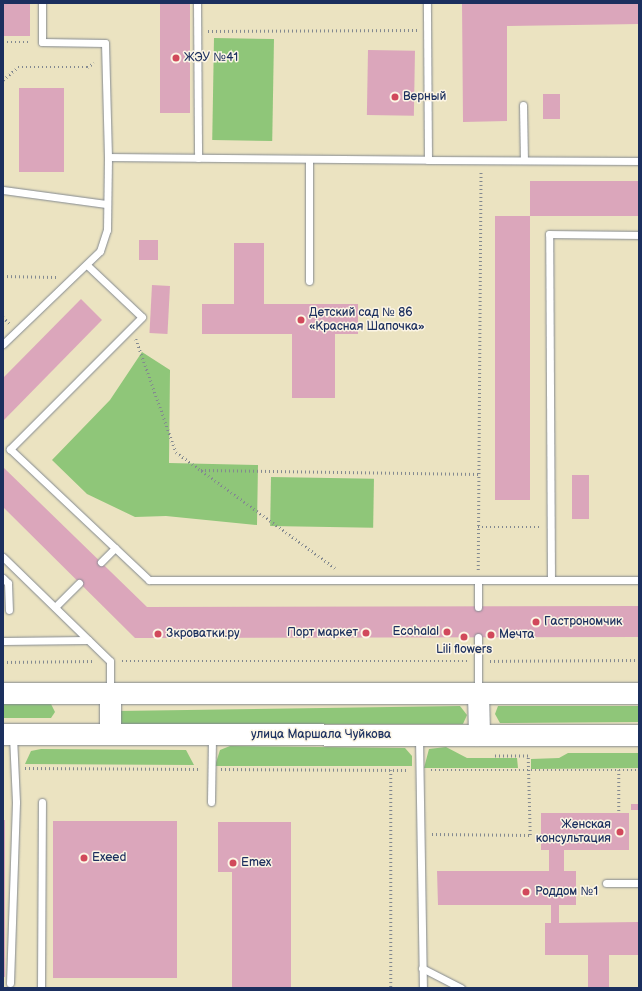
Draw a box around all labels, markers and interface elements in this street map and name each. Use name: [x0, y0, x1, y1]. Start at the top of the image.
place label: ЖЭУ №41: [184, 51, 238, 65]
marker: ЖЭУ №41: [171, 53, 181, 63]
place label: Верный: [403, 90, 446, 104]
marker: Верный: [390, 92, 400, 102]
place label: Детский сад № 86 «Красная Шапочка»: [309, 306, 425, 334]
marker: Детский сад № 86 «Красная Шапочка»: [296, 315, 306, 325]
place label: Гастрономчик: [544, 615, 622, 629]
marker: Гастрономчик: [531, 617, 541, 627]
place label: Ecohalal: [392, 625, 439, 639]
place label: Порт маркет: [287, 626, 358, 640]
place label: 3кроватки.ру: [166, 627, 239, 641]
marker: Ecohalal: [442, 627, 452, 637]
marker: Порт маркет: [361, 628, 371, 638]
place label: Мечта: [499, 628, 534, 642]
marker: 3кроватки.ру: [153, 629, 163, 639]
marker: Мечта: [486, 630, 496, 640]
marker: Lili flowers: [459, 632, 469, 642]
place label: Lili flowers: [436, 643, 492, 657]
street label: улица Маршала Чуйкова: [251, 728, 391, 742]
place label: Женская консультация: [536, 818, 611, 846]
marker: Женская консультация: [614, 826, 626, 838]
place label: Exeed: [92, 851, 126, 865]
marker: Exeed: [79, 853, 89, 863]
place label: Emex: [241, 856, 271, 870]
marker: Emex: [228, 858, 238, 868]
place label: Роддом №1: [535, 885, 598, 899]
marker: Роддом №1: [520, 886, 532, 898]

